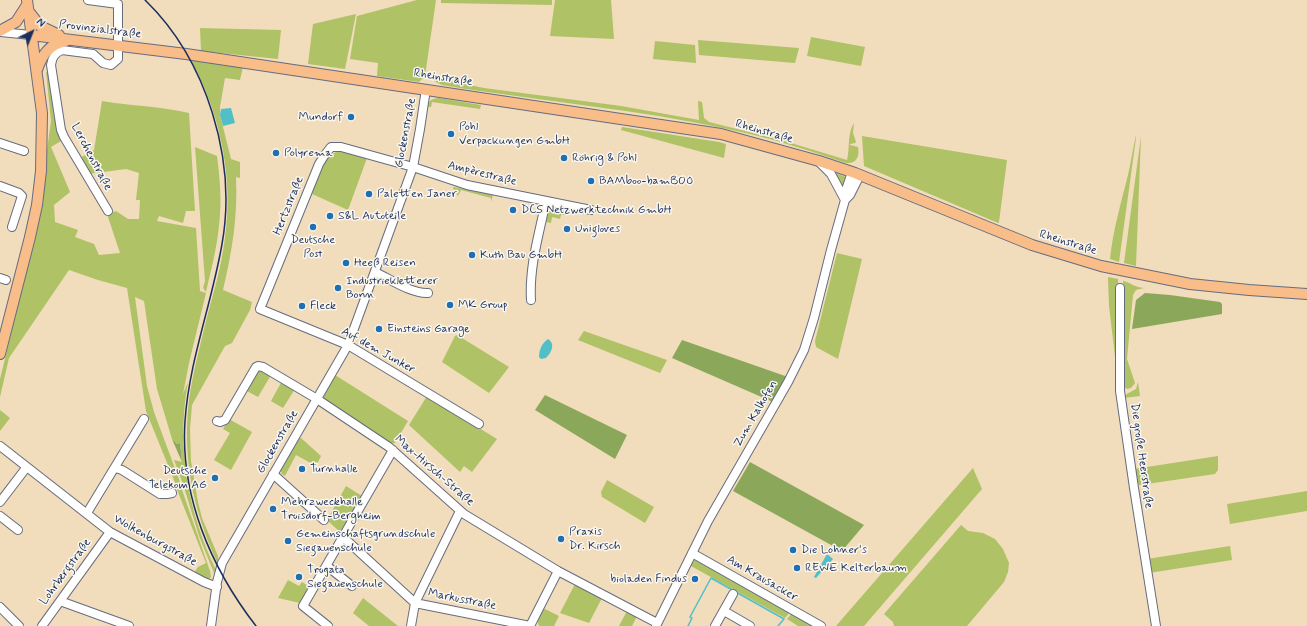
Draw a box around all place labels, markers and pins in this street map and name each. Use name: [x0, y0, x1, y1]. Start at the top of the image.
place label: Mundorf: [299, 110, 343, 124]
marker: Mundorf: [346, 112, 356, 122]
place label: Pohl Verpackungen GmbH: [459, 120, 570, 148]
marker: Pohl Verpackungen GmbH: [446, 129, 456, 139]
place label: Polyrema: [284, 146, 332, 160]
marker: Polyrema: [271, 148, 281, 158]
place label: Röhrig & Pohl: [572, 151, 637, 165]
marker: Röhrig & Pohl: [559, 153, 569, 163]
place label: BAMboo-bamBOO: [599, 174, 693, 188]
marker: BAMboo-bamBOO: [586, 176, 596, 186]
place label: Paletten Janer: [377, 187, 457, 201]
marker: Paletten Janer: [364, 189, 374, 199]
place label: DCS Netzwerktechnik GmbH: [521, 203, 671, 217]
marker: DCS Netzwerktechnik GmbH: [508, 205, 518, 215]
place label: S&L Autoteile: [338, 209, 406, 223]
marker: S&L Autoteile: [325, 211, 335, 221]
marker: Deutsche Post: [308, 222, 318, 232]
place label: Unigloves: [575, 222, 620, 236]
marker: Unigloves: [562, 224, 572, 234]
place label: Deutsche Post: [291, 233, 335, 261]
place label: Kuth Bau GmbH: [480, 248, 562, 262]
marker: Kuth Bau GmbH: [467, 250, 477, 260]
place label: Heeß Reisen: [354, 256, 416, 270]
marker: Heeß Reisen: [341, 258, 351, 268]
place label: Industriekletterer Bonn: [346, 274, 438, 302]
marker: Industriekletterer Bonn: [333, 283, 343, 293]
place label: MK Group: [458, 298, 508, 312]
place label: Fleck: [310, 299, 336, 313]
marker: MK Group: [445, 300, 455, 310]
marker: Fleck: [297, 301, 307, 311]
place label: Einsteins Garage: [387, 322, 470, 336]
marker: Einsteins Garage: [374, 324, 384, 334]
place label: Turnhalle: [310, 462, 358, 476]
place label: Deutsche Telekom AG: [149, 464, 207, 492]
marker: Turnhalle: [297, 464, 307, 474]
marker: Deutsche Telekom AG: [210, 473, 220, 483]
place label: Mehrzweckhalle Troisdorf-Bergheim: [281, 495, 381, 523]
marker: Mehrzweckhalle Troisdorf-Bergheim: [268, 504, 278, 514]
place label: Praxis Dr. Kirsch: [569, 525, 621, 553]
place label: Gemeinschaftsgrundschule Siegauenschule: [296, 527, 435, 555]
marker: Praxis Dr. Kirsch: [556, 534, 566, 544]
marker: Gemeinschaftsgrundschule Siegauenschule: [283, 536, 293, 546]
place label: Die Lohner's: [801, 543, 867, 557]
marker: Die Lohner's: [788, 545, 798, 555]
place label: REWE Kelterbaum: [805, 561, 907, 575]
place label: Trogata Siegauenschule: [307, 563, 383, 591]
marker: REWE Kelterbaum: [792, 563, 802, 573]
marker: Trogata Siegauenschule: [294, 572, 304, 582]
place label: bioladen Findus: [610, 572, 687, 586]
marker: bioladen Findus: [690, 574, 700, 584]

